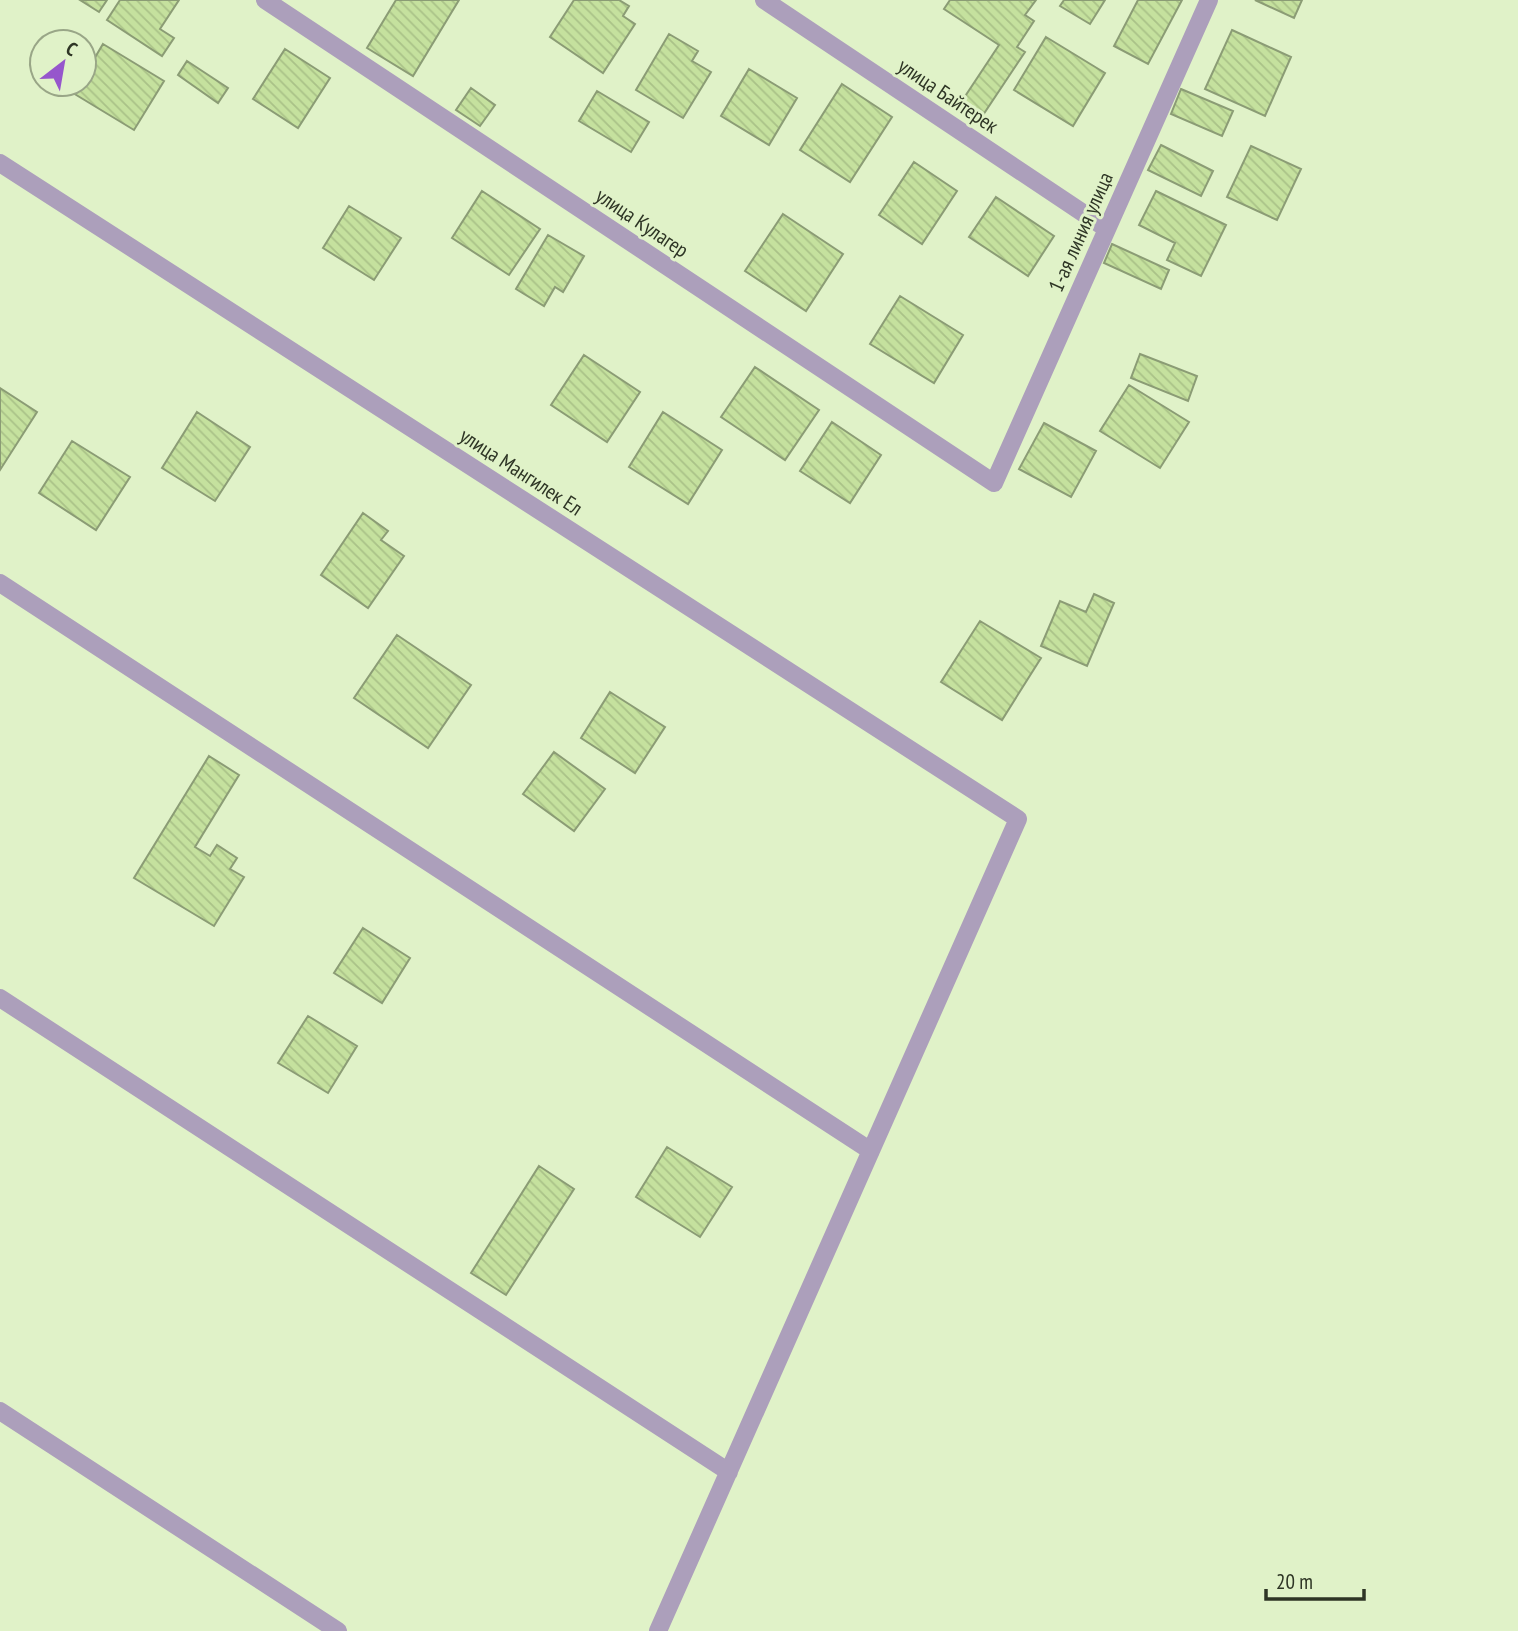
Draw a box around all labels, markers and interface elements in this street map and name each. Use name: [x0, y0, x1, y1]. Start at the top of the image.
north arrow: [28, 28, 98, 98]
text: С: [62, 36, 82, 61]
street label: улица Байтерек: [893, 52, 1004, 139]
street label: 1-ая линия улица: [1042, 168, 1119, 296]
street label: улица Кулагер: [591, 182, 694, 263]
street label: улица Мангилек Ел: [455, 422, 588, 521]
scale bar: [1266, 1558, 1364, 1602]
text: 20 m: [1276, 1568, 1313, 1595]

